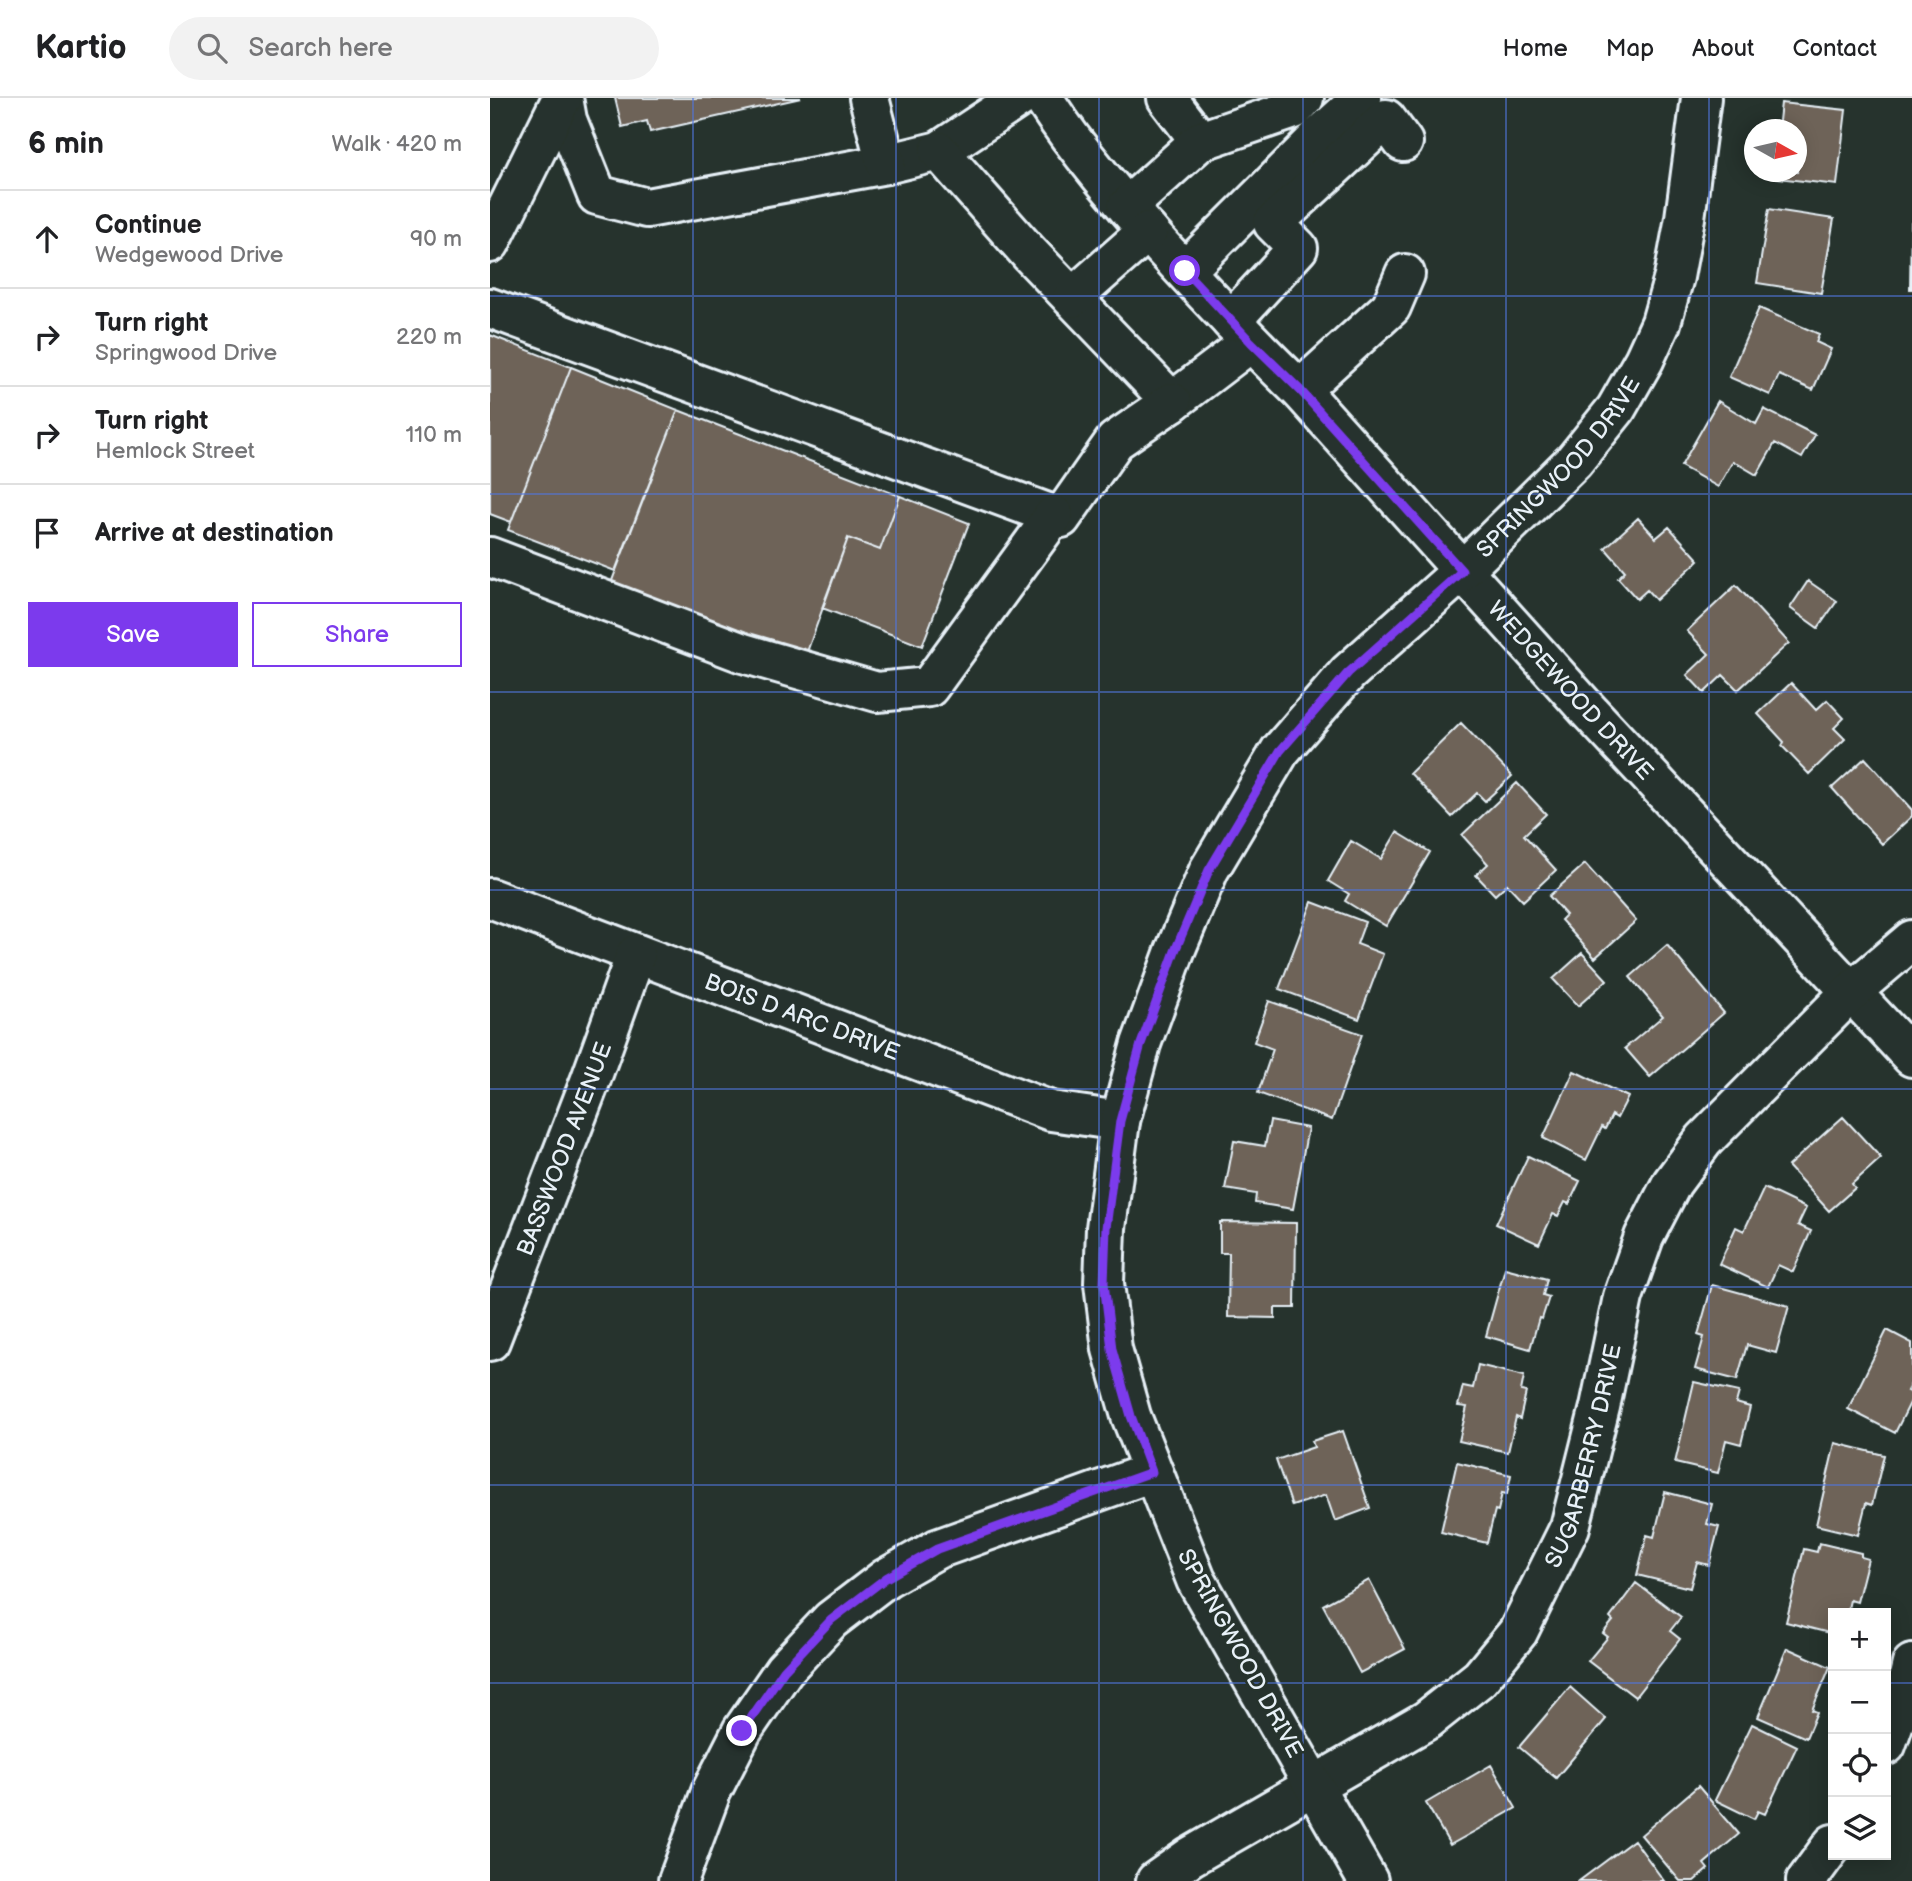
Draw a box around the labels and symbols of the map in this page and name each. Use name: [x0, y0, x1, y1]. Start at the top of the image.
north arrow: [1744, 119, 1807, 182]
route start: [1169, 255, 1200, 286]
street label: SPRINGWOOD DRIVE: [1471, 372, 1647, 564]
street label: WEDGEWOOD DRIVE: [1482, 595, 1659, 786]
street label: BOIS D ARC DRIVE: [701, 968, 903, 1067]
street label: BASSWOOD AVENUE: [511, 1038, 618, 1260]
street label: SUGARBERRY DRIVE: [1539, 1342, 1628, 1573]
street label: SPRINGWOOD DRIVE: [1171, 1544, 1309, 1763]
route end: [726, 1715, 757, 1746]

